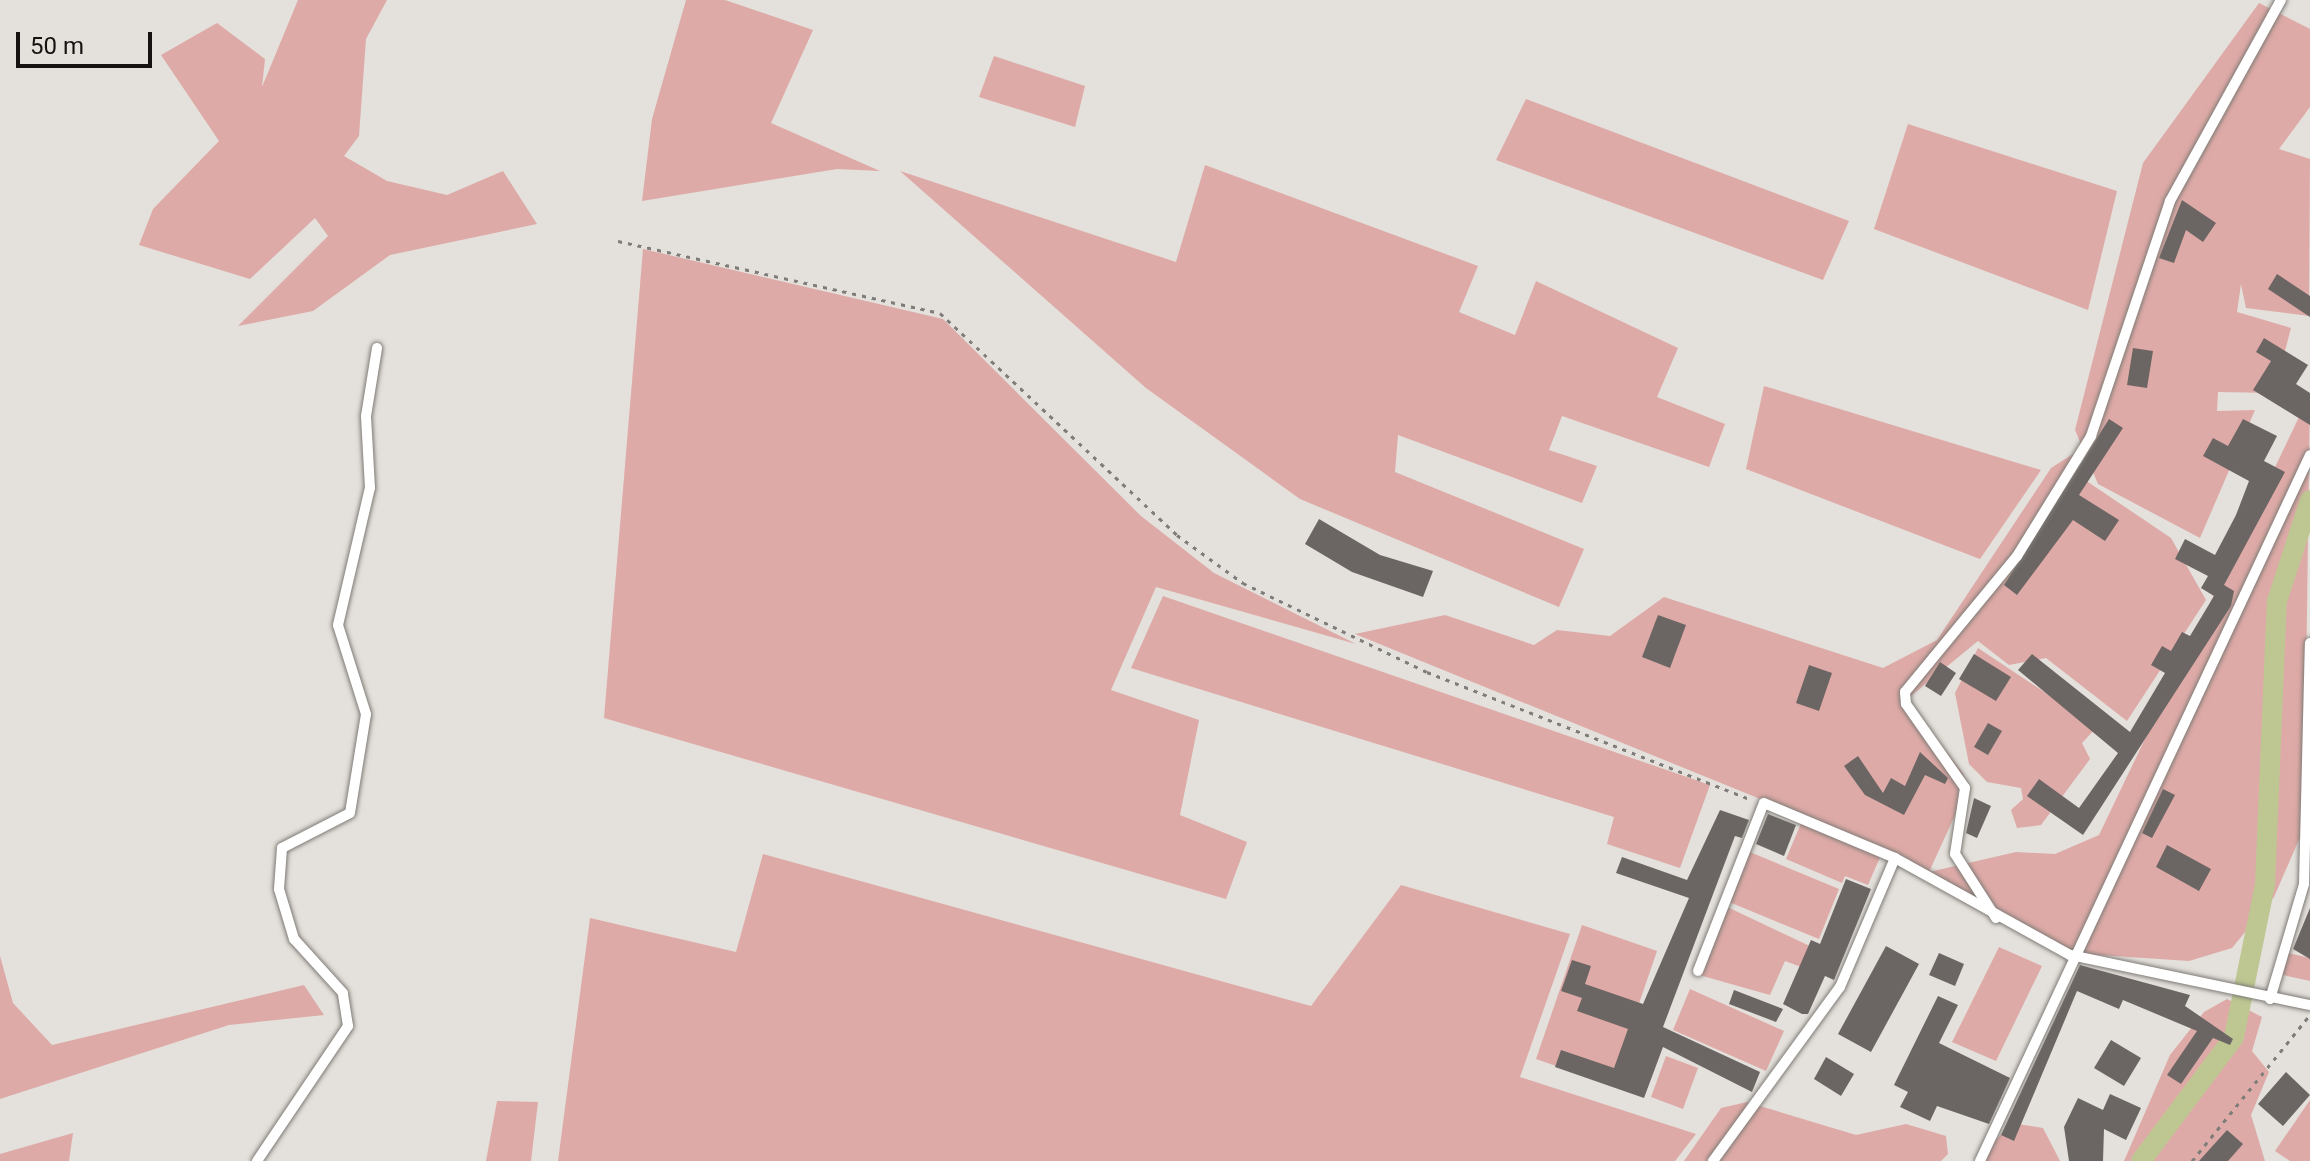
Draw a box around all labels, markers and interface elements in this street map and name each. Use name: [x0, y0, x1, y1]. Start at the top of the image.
scale bar: [20, 16, 156, 66]
text: 50 m: [30, 32, 84, 60]

